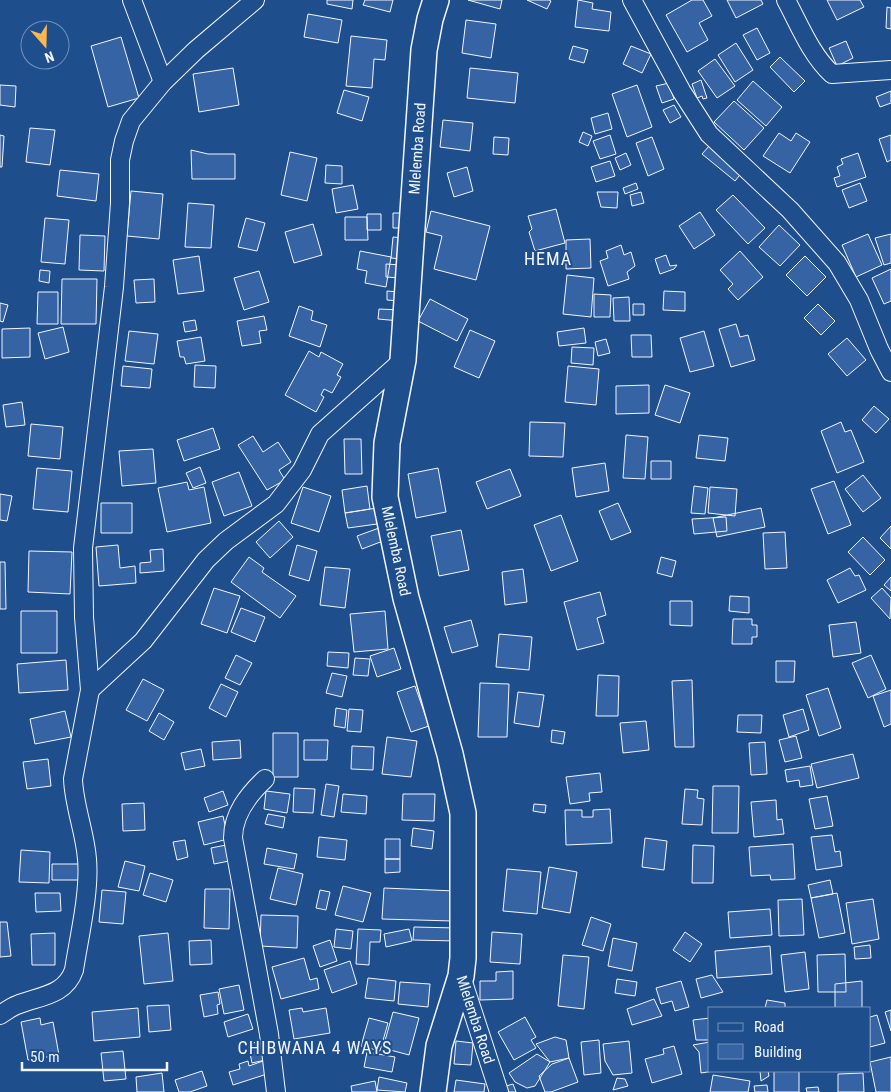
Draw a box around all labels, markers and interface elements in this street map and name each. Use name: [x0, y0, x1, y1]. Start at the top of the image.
north arrow: [20, 20, 70, 70]
text: N: [43, 48, 56, 66]
street label: Mlelemba Road: [405, 102, 429, 195]
district label: HEMA: [524, 248, 572, 269]
street label: Mlelemba Road: [378, 504, 414, 598]
street label: Mlelemba Road: [452, 973, 498, 1066]
legend: [708, 1007, 871, 1072]
text: Road: [754, 1018, 784, 1036]
district label: CHIBWANA 4 WAYS: [238, 1037, 392, 1058]
scale bar: [22, 1040, 168, 1072]
text: Building: [754, 1043, 802, 1061]
text: 50 m: [30, 1048, 60, 1066]

